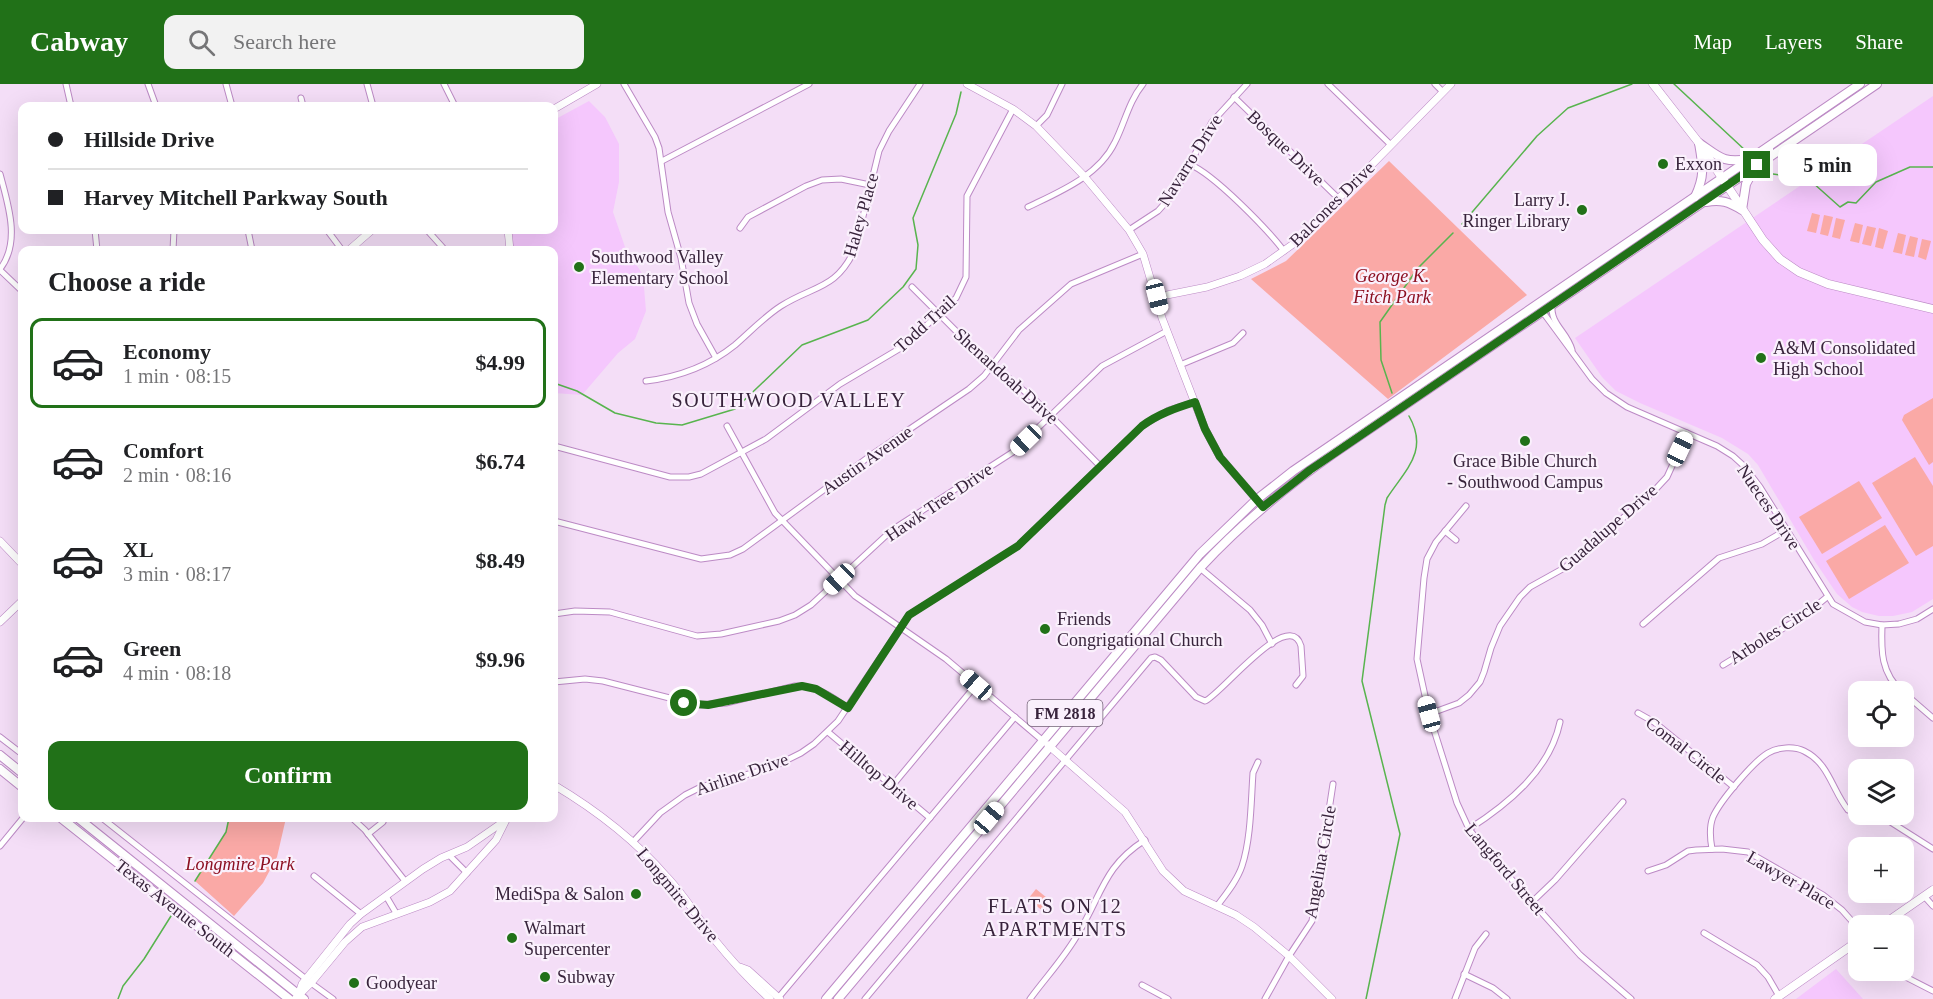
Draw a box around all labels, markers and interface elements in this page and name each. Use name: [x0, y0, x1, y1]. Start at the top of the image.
search box: [164, 15, 584, 69]
text: Cabway: [30, 26, 128, 57]
icon: search: [185, 26, 218, 59]
text: Search here: [233, 29, 336, 54]
text: Map: [1694, 30, 1732, 54]
text: Layers: [1765, 30, 1822, 54]
text: Share: [1855, 30, 1903, 54]
street label: Bosque Drive: [1243, 106, 1329, 190]
street label: Navarro Drive: [1154, 110, 1226, 210]
text: Hillside Drive: [84, 127, 214, 152]
callout: 5 min: [1778, 144, 1877, 186]
route end: [1743, 151, 1770, 178]
place label: Exxon: [1675, 154, 1722, 174]
text: 5 min: [1803, 154, 1852, 176]
marker: Exxon: [1656, 157, 1670, 171]
street label: Balcones Drive: [1286, 158, 1378, 250]
street label: Haley Place: [839, 171, 883, 259]
text: Harvey Mitchell Parkway South: [84, 185, 388, 210]
place label: Larry J. Ringer Library: [1463, 190, 1570, 231]
marker: Larry J. Ringer Library: [1575, 203, 1589, 217]
place label: Southwood Valley Elementary School: [591, 247, 728, 288]
marker: Southwood Valley Elementary School: [572, 260, 586, 274]
park label: George K. Fitch Park: [1352, 266, 1432, 307]
text: Choose a ride: [48, 267, 206, 297]
car: [1144, 277, 1170, 317]
street label: Todd Trail: [890, 291, 960, 357]
street label: Shenandoah Drive: [950, 324, 1062, 428]
icon: car: [51, 336, 105, 390]
place label: A&M Consolidated High School: [1773, 338, 1916, 379]
text: Economy: [123, 339, 211, 364]
text: $4.99: [476, 350, 525, 375]
marker: A&M Consolidated High School: [1754, 351, 1768, 365]
text: 1 min · 08:15: [123, 365, 231, 387]
district label: SOUTHWOOD VALLEY: [672, 389, 906, 411]
street label: Austin Avenue: [818, 421, 916, 499]
car: [1007, 421, 1045, 459]
car: [1664, 429, 1696, 469]
marker: Grace Bible Church - Southwood Campus: [1518, 434, 1532, 448]
icon: car: [51, 435, 105, 489]
text: Comfort: [123, 438, 204, 463]
text: $6.74: [476, 449, 525, 474]
place label: Grace Bible Church - Southwood Campus: [1447, 451, 1603, 492]
street label: Hawk Tree Drive: [882, 459, 996, 545]
street label: Nueces Drive: [1733, 461, 1805, 553]
text: 2 min · 08:16: [123, 464, 231, 486]
street label: Guadalupe Drive: [1555, 480, 1661, 576]
icon: car: [51, 534, 105, 588]
text: XL: [123, 537, 154, 562]
text: $8.49: [476, 548, 525, 573]
car: [820, 560, 858, 598]
text: 3 min · 08:17: [123, 563, 231, 585]
street label: Arboles Circle: [1725, 594, 1825, 668]
place label: Friends Congrigational Church: [1057, 609, 1222, 650]
marker: Friends Congrigational Church: [1038, 622, 1052, 636]
icon: car: [51, 633, 105, 687]
text: Green: [123, 636, 181, 661]
text: $9.96: [476, 647, 525, 672]
text: 4 min · 08:18: [123, 662, 231, 684]
car: [957, 666, 995, 704]
map controls: [1848, 681, 1914, 981]
button: locate: [1848, 681, 1914, 747]
route start: [670, 689, 697, 716]
car: [1416, 694, 1442, 734]
road number: FM 2818: [1028, 700, 1102, 726]
street label: Comal Circle: [1642, 712, 1730, 788]
street label: Hilltop Drive: [836, 736, 922, 814]
button: Confirm: [48, 741, 528, 810]
street label: Airline Drive: [693, 749, 791, 799]
button: layers: [1848, 759, 1914, 825]
car: [971, 798, 1007, 838]
street label: Angelina Circle: [1300, 804, 1340, 920]
street label: Langford Street: [1461, 819, 1549, 919]
button: +: [1848, 837, 1914, 903]
street label: Longmire Drive: [633, 844, 723, 946]
street label: Lawyer Place: [1743, 847, 1839, 913]
park label: Longmire Park: [185, 854, 295, 874]
street label: Texas Avenue South: [111, 855, 239, 961]
place label: MediSpa & Salon: [495, 884, 624, 904]
marker: MediSpa & Salon: [629, 887, 643, 901]
district label: FLATS ON 12 APARTMENTS: [982, 895, 1128, 940]
button: −: [1848, 915, 1914, 981]
place label: Walmart Supercenter: [524, 918, 610, 959]
marker: Walmart Supercenter: [505, 931, 519, 945]
place label: Subway: [557, 967, 615, 987]
marker: Subway: [538, 970, 552, 984]
place label: Goodyear: [366, 973, 437, 993]
marker: Goodyear: [347, 976, 361, 990]

